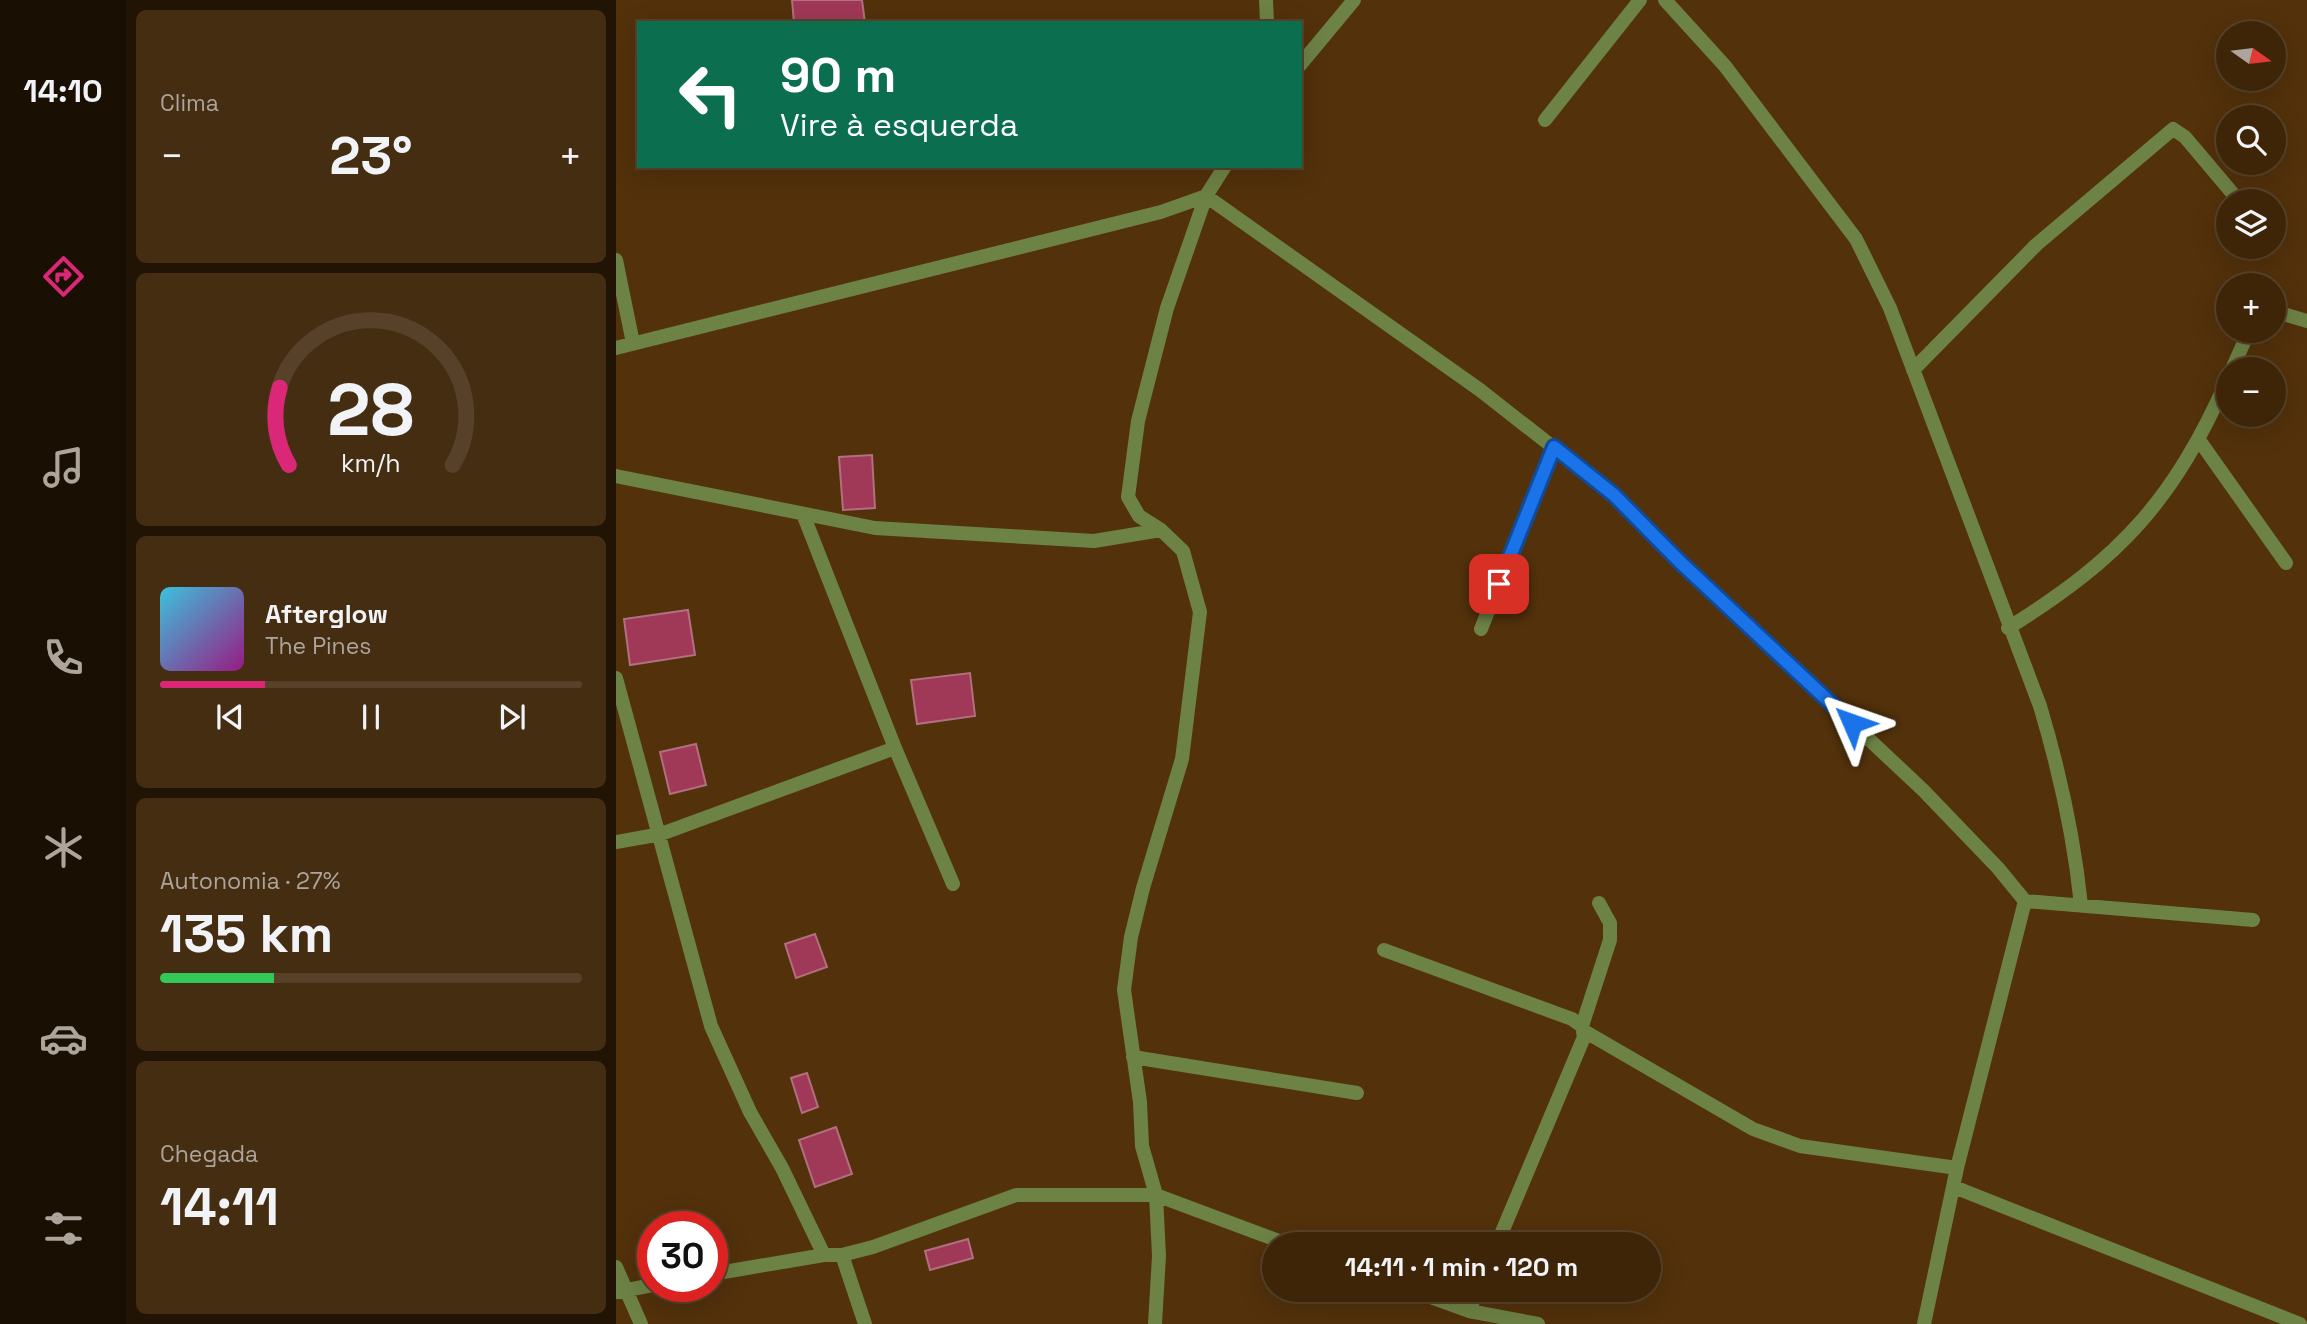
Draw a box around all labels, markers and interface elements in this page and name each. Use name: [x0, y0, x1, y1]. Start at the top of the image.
north arrow: [2216, 21, 2286, 91]
map controls: [2216, 21, 2286, 427]
text: 90 m: [780, 44, 896, 106]
icon: left: [665, 49, 756, 140]
text: 14:10: [23, 71, 103, 111]
text: Clima: [160, 88, 219, 118]
text: Vire à esquerda: [780, 105, 1018, 145]
button: search: [2216, 105, 2286, 175]
text: 23°: [330, 123, 413, 189]
text: −: [160, 132, 184, 180]
text: +: [558, 132, 582, 180]
button: layers: [2216, 189, 2286, 259]
icon: directions: [39, 252, 88, 301]
button: +: [2216, 273, 2286, 343]
button: −: [2216, 357, 2286, 427]
text: 28: [328, 364, 414, 457]
icon: music: [39, 443, 88, 492]
text: km/h: [341, 447, 401, 479]
pin: [1469, 554, 1529, 614]
icon: arrive: [1480, 565, 1518, 603]
text: Afterglow: [265, 597, 388, 631]
text: The Pines: [265, 631, 371, 661]
icon: phone: [39, 633, 88, 682]
position arrow: [1815, 686, 1889, 760]
icon: previous: [211, 698, 249, 736]
icon: pause: [352, 698, 390, 736]
icon: next: [493, 698, 531, 736]
icon: climate: [39, 823, 88, 872]
text: Autonomia · 27%: [160, 866, 340, 896]
text: 135 km: [160, 901, 333, 967]
icon: car: [39, 1014, 88, 1063]
text: Chegada: [160, 1139, 258, 1169]
text: 14:11: [160, 1174, 279, 1240]
icon: filters: [39, 1204, 88, 1253]
speed limit sign: 30: [637, 1211, 728, 1302]
text: 14:11 · 1 min · 120 m: [1345, 1250, 1578, 1284]

